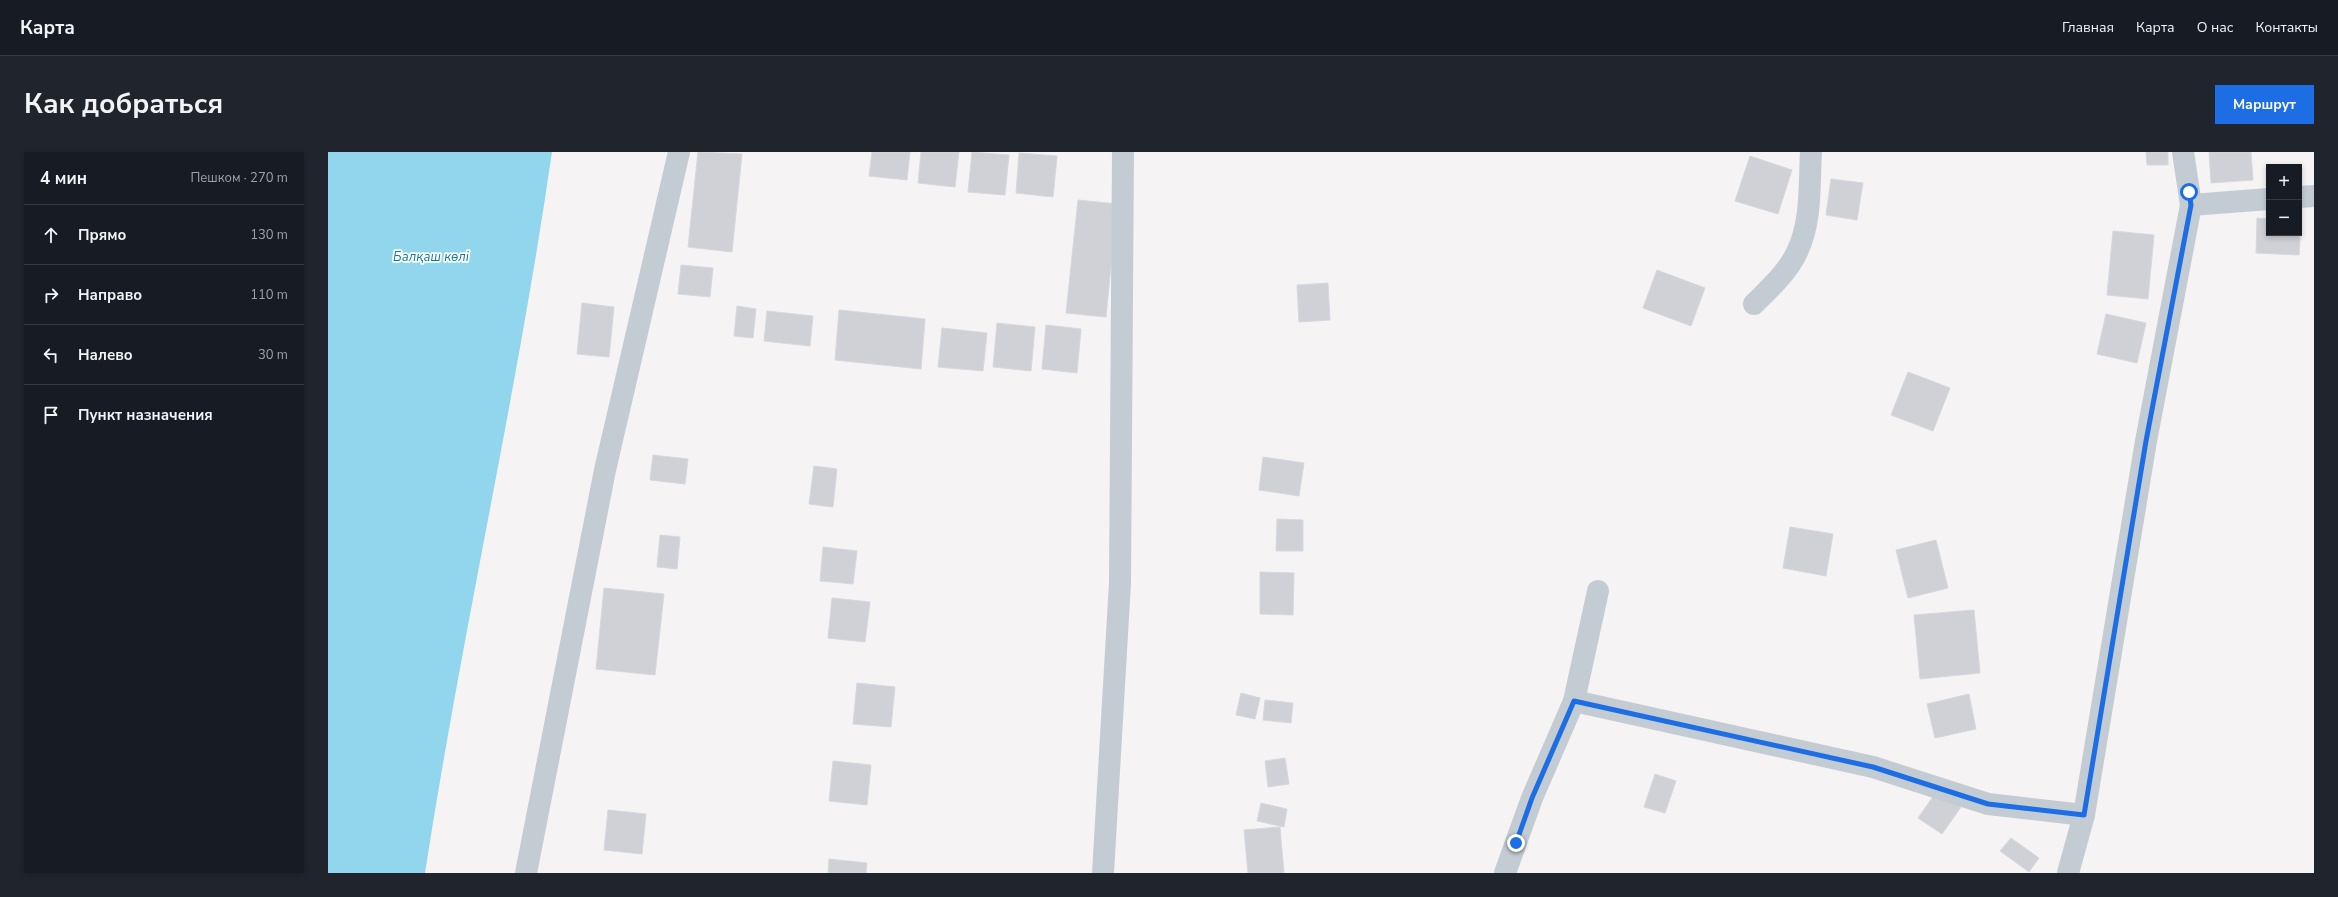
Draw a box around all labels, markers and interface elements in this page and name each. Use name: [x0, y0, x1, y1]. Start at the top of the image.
text: Карта: [20, 15, 75, 41]
text: Главная: [2062, 18, 2114, 37]
text: Карта: [2136, 18, 2175, 37]
text: О нас: [2197, 18, 2233, 37]
text: Контакты: [2255, 18, 2318, 37]
text: Как добраться: [24, 85, 223, 123]
button: Маршрут: [2215, 85, 2314, 124]
map controls: [2266, 164, 2302, 236]
button: +: [2266, 164, 2302, 200]
text: 4 мин: [40, 167, 87, 190]
text: Пешком · 270 m: [190, 169, 288, 187]
route start: [2180, 183, 2198, 201]
button: −: [2266, 200, 2302, 236]
icon: ahead: [40, 224, 62, 246]
text: Прямо: [78, 225, 126, 245]
text: 130 m: [250, 226, 288, 244]
water label: Балқаш көлі: [393, 248, 470, 266]
icon: right: [40, 284, 62, 306]
text: Направо: [78, 285, 142, 305]
text: 110 m: [250, 286, 288, 304]
icon: left: [40, 344, 62, 366]
text: Налево: [78, 345, 133, 365]
text: 30 m: [258, 346, 288, 364]
icon: arrive: [40, 404, 62, 426]
text: Пункт назначения: [78, 405, 213, 425]
route end: [1507, 834, 1525, 852]

